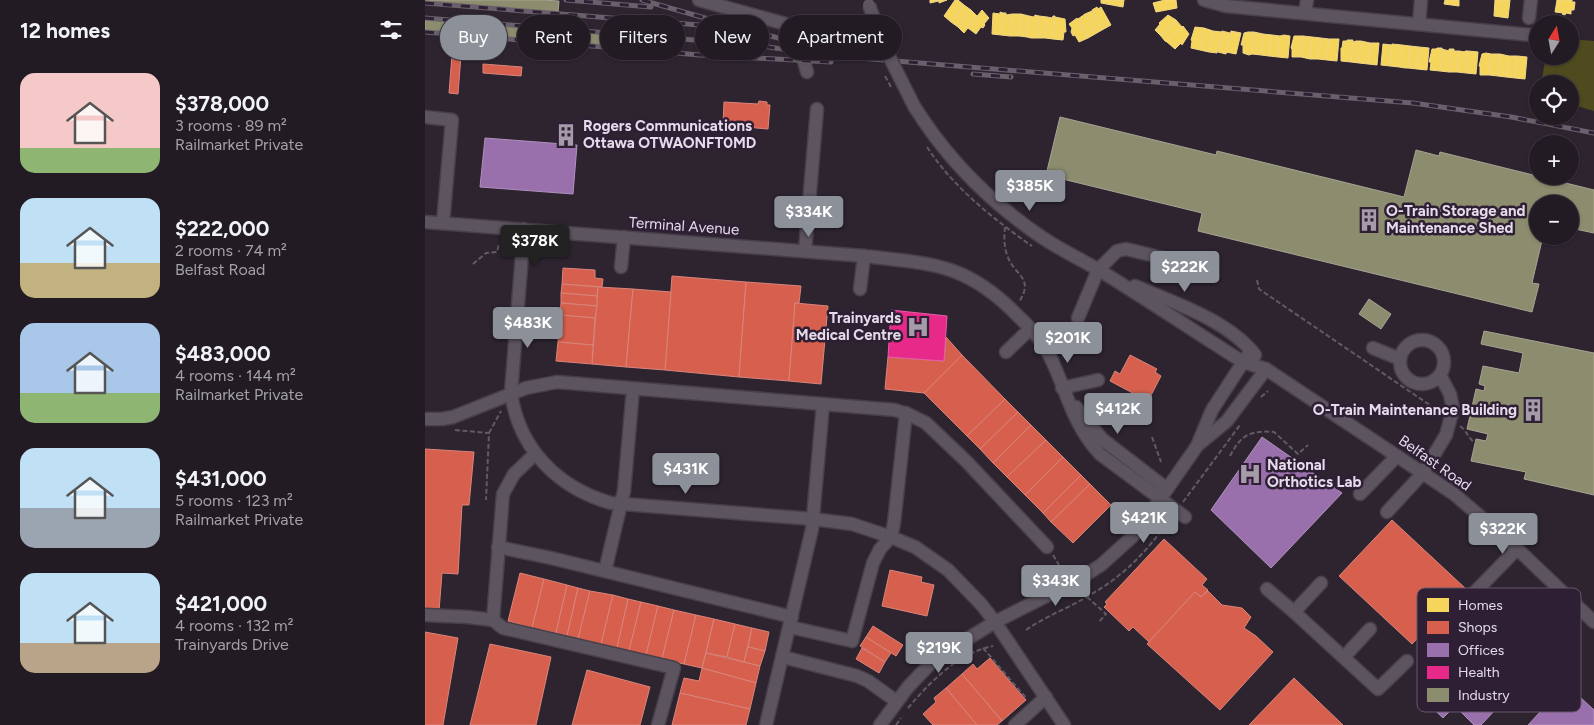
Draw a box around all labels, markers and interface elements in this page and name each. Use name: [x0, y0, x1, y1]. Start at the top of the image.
chip: Buy: [440, 15, 507, 60]
chip: Rent: [517, 15, 590, 60]
chip: Filters: [600, 15, 685, 60]
chip: New: [695, 15, 769, 60]
chip: Apartment: [779, 15, 902, 60]
north arrow: [1529, 15, 1579, 65]
map controls: [1529, 15, 1579, 245]
icon: filters: [377, 16, 405, 44]
text: 12 homes: [20, 18, 110, 43]
button: locate: [1529, 75, 1579, 125]
text: $378,000: [175, 91, 269, 116]
icon: home: [60, 93, 120, 153]
text: 3 rooms · 89 m²: [175, 116, 287, 135]
place label: Rogers Communications Ottawa OTWAONFT0MD: [583, 117, 756, 152]
building icon: Rogers Communications Ottawa OTWAONFT0MD: [553, 122, 579, 148]
text: Railmarket Private: [175, 135, 303, 154]
button: +: [1529, 135, 1579, 185]
pin: $385K: [995, 170, 1065, 212]
text: $385K: [1006, 176, 1054, 195]
button: −: [1529, 195, 1579, 245]
pin: $334K: [774, 196, 844, 238]
text: $334K: [785, 202, 833, 221]
place label: O-Train Storage and Maintenance Shed: [1386, 202, 1526, 237]
building icon: O-Train Storage and Maintenance Shed: [1356, 207, 1382, 233]
street label: Terminal Avenue: [628, 213, 740, 239]
text: $222,000: [175, 216, 269, 241]
icon: home: [60, 218, 120, 278]
pin: $378K: [500, 224, 570, 267]
text: $378K: [511, 231, 559, 250]
text: 2 rooms · 74 m²: [175, 241, 287, 260]
pin: $222K: [1150, 250, 1220, 293]
text: $222K: [1161, 257, 1209, 276]
text: Belfast Road: [175, 260, 265, 279]
pin: $483K: [493, 306, 563, 349]
place label: Trainyards Medical Centre: [796, 309, 902, 344]
text: $483K: [504, 313, 552, 332]
hospital icon: Trainyards Medical Centre: [905, 314, 931, 340]
pin: $201K: [1033, 322, 1103, 364]
text: $201K: [1045, 328, 1091, 347]
text: $483,000: [175, 341, 271, 366]
icon: home: [60, 343, 120, 403]
text: 4 rooms · 144 m²: [175, 366, 296, 385]
text: Railmarket Private: [175, 385, 303, 404]
pin: $412K: [1083, 392, 1153, 435]
building icon: O-Train Maintenance Building: [1520, 397, 1546, 423]
text: $412K: [1095, 399, 1141, 418]
place label: O-Train Maintenance Building: [1313, 401, 1517, 419]
street label: Belfast Road: [1395, 431, 1475, 495]
pin: $431K: [651, 452, 721, 495]
place label: National Orthotics Lab: [1267, 456, 1362, 491]
text: $431K: [663, 459, 709, 478]
hospital icon: National Orthotics Lab: [1237, 461, 1263, 487]
text: $431,000: [175, 466, 267, 491]
icon: home: [60, 468, 120, 528]
text: 5 rooms · 123 m²: [175, 491, 293, 510]
pin: $421K: [1109, 502, 1179, 544]
text: $421K: [1121, 508, 1167, 527]
text: Railmarket Private: [175, 510, 303, 529]
pin: $322K: [1468, 512, 1538, 555]
text: $322K: [1480, 519, 1526, 538]
pin: $343K: [1021, 564, 1091, 607]
text: $343K: [1032, 571, 1080, 590]
legend: [1417, 588, 1581, 712]
text: $421,000: [175, 591, 267, 616]
icon: home: [60, 593, 120, 653]
text: Homes: [1458, 597, 1503, 614]
text: 4 rooms · 132 m²: [175, 616, 294, 635]
text: Shops: [1458, 619, 1497, 636]
pin: $219K: [904, 632, 974, 674]
text: Trainyards Drive: [175, 635, 289, 654]
text: $219K: [917, 638, 961, 657]
text: Offices: [1458, 642, 1504, 659]
text: Health: [1458, 664, 1500, 681]
text: Industry: [1458, 687, 1510, 704]

